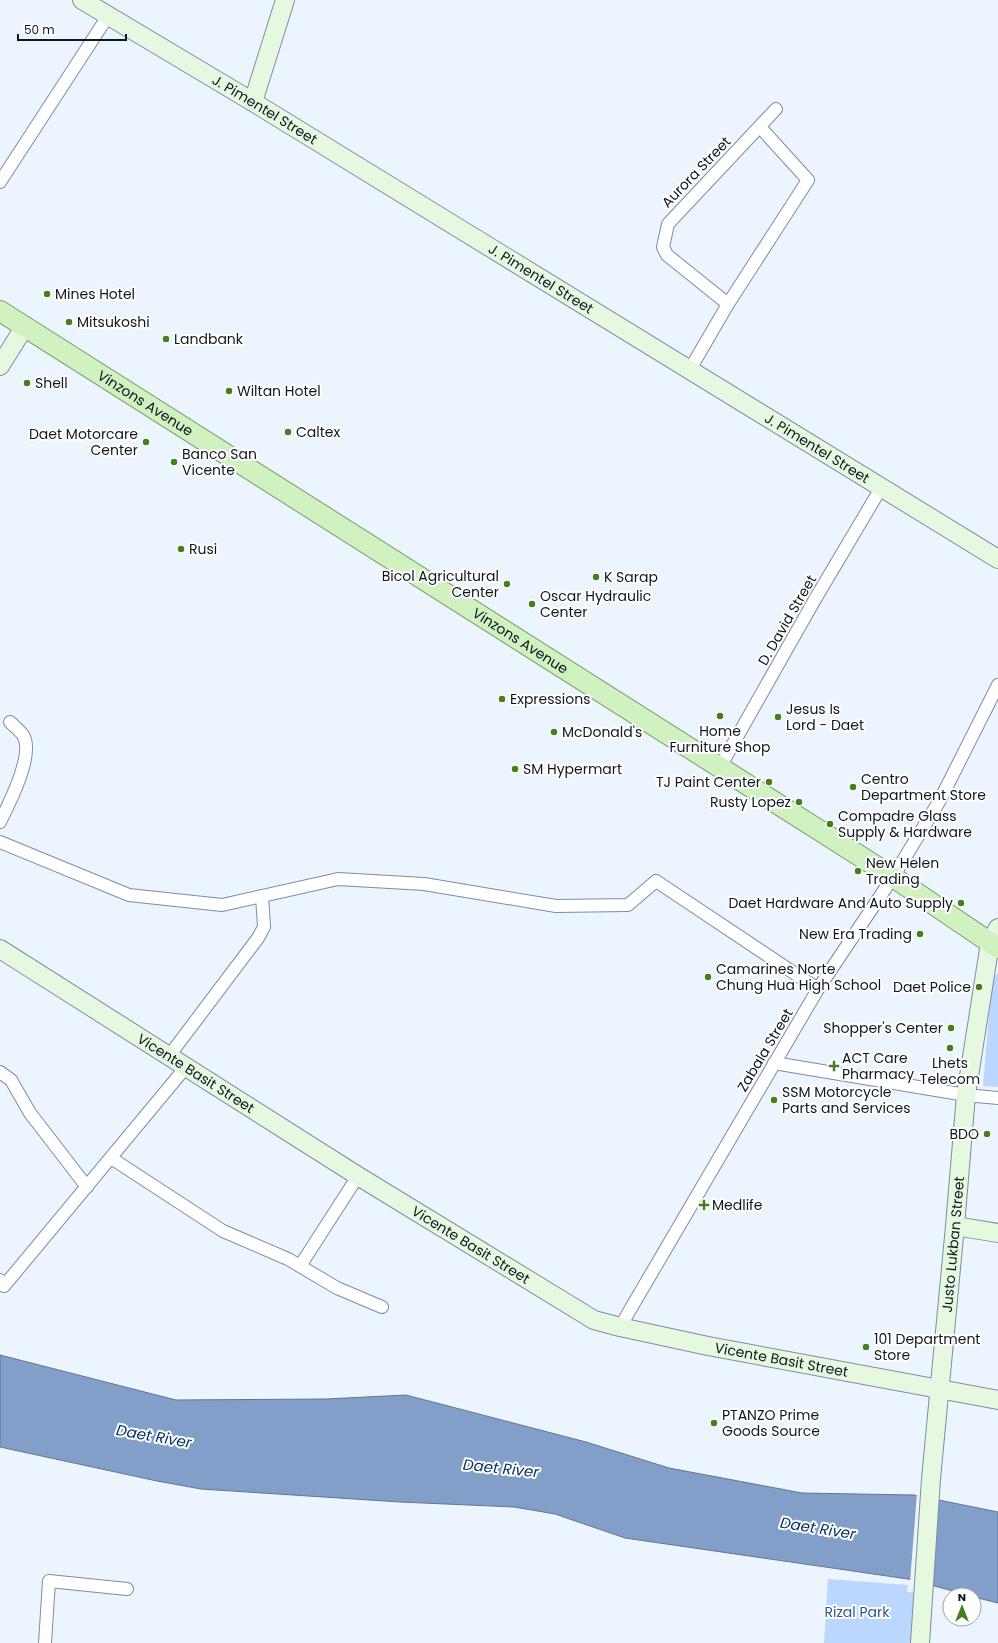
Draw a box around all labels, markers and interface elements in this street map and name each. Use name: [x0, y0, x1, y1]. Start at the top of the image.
scale bar: [18, 16, 126, 42]
text: 50 m: [24, 21, 55, 38]
street label: J. Pimentel Street: [208, 70, 321, 149]
street label: Aurora Street: [657, 132, 735, 212]
street label: J. Pimentel Street: [485, 239, 597, 319]
place label: Mines Hotel: [55, 284, 135, 304]
marker: Mines Hotel: [42, 289, 52, 299]
place label: Mitsukoshi: [77, 312, 150, 332]
marker: Mitsukoshi: [64, 317, 74, 327]
place label: Landbank: [174, 329, 244, 349]
marker: Landbank: [161, 334, 171, 344]
street label: Vinzons Avenue: [94, 365, 197, 441]
place label: Shell: [35, 373, 68, 393]
marker: Shell: [22, 378, 32, 388]
place label: Wiltan Hotel: [237, 381, 321, 401]
marker: Wiltan Hotel: [224, 386, 234, 396]
street label: J. Pimentel Street: [761, 408, 873, 488]
place label: Caltex: [296, 422, 340, 442]
place label: Daet Motorcare Center: [29, 424, 138, 460]
marker: Caltex: [283, 427, 293, 437]
marker: Daet Motorcare Center: [141, 437, 151, 447]
place label: Banco San Vicente: [182, 444, 257, 480]
marker: Banco San Vicente: [169, 457, 179, 467]
place label: Rusi: [189, 539, 217, 559]
marker: Rusi: [176, 544, 186, 554]
place label: Bicol Agricultural Center: [382, 566, 499, 602]
place label: K Sarap: [604, 567, 658, 587]
street label: D. David Street: [753, 571, 821, 669]
marker: K Sarap: [591, 572, 601, 582]
marker: Bicol Agricultural Center: [502, 579, 512, 589]
place label: Oscar Hydraulic Center: [540, 586, 651, 622]
marker: Oscar Hydraulic Center: [527, 599, 537, 609]
street label: Vinzons Avenue: [469, 603, 572, 679]
place label: Expressions: [510, 689, 591, 709]
marker: Expressions: [497, 694, 507, 704]
place label: Jesus Is Lord - Daet: [786, 699, 864, 735]
marker: Home Furniture Shop: [715, 711, 725, 721]
marker: Jesus Is Lord - Daet: [773, 712, 783, 722]
place label: Home Furniture Shop: [670, 721, 770, 757]
place label: McDonald's: [562, 722, 642, 742]
marker: McDonald's: [549, 727, 559, 737]
place label: SM Hypermart: [523, 759, 622, 779]
marker: SM Hypermart: [510, 764, 520, 774]
place label: Centro Department Store: [861, 769, 986, 805]
place label: TJ Paint Center: [656, 772, 761, 792]
marker: TJ Paint Center: [764, 777, 774, 787]
marker: Centro Department Store: [848, 782, 858, 792]
place label: Rusty Lopez: [710, 792, 791, 812]
marker: Rusty Lopez: [794, 797, 804, 807]
place label: Compadre Glass Supply & Hardware: [838, 806, 972, 842]
marker: Compadre Glass Supply & Hardware: [825, 819, 835, 829]
place label: New Helen Trading: [866, 853, 939, 889]
marker: New Helen Trading: [853, 866, 863, 876]
place label: Daet Hardware And Auto Supply: [728, 893, 953, 913]
marker: Daet Hardware And Auto Supply: [956, 898, 966, 908]
place label: New Era Trading: [799, 924, 912, 944]
marker: New Era Trading: [915, 929, 925, 939]
place label: Camarines Norte Chung Hua High School: [716, 959, 881, 995]
marker: Camarines Norte Chung Hua High School: [703, 972, 713, 982]
place label: Daet Police: [893, 977, 971, 997]
marker: Daet Police: [974, 982, 984, 992]
street label: Zabala Street: [732, 1005, 798, 1095]
place label: Shopper's Center: [823, 1018, 943, 1038]
marker: Shopper's Center: [946, 1023, 956, 1033]
street label: Vicente Basit Street: [133, 1029, 258, 1118]
marker: Lhets Telecom: [945, 1043, 955, 1053]
place label: ACT Care Pharmacy: [842, 1048, 914, 1084]
place label: Lhets Telecom: [920, 1053, 980, 1089]
marker: ACT Care Pharmacy: [829, 1061, 839, 1071]
place label: SSM Motorcycle Parts and Services: [782, 1082, 910, 1118]
marker: SSM Motorcycle Parts and Services: [769, 1095, 779, 1105]
place label: BDO: [950, 1124, 979, 1144]
marker: BDO: [982, 1129, 992, 1139]
street label: Justo Lukban Street: [937, 1176, 969, 1313]
place label: Medlife: [712, 1195, 763, 1215]
marker: Medlife: [699, 1200, 709, 1210]
street label: Vicente Basit Street: [408, 1201, 534, 1289]
place label: 101 Department Store: [874, 1329, 980, 1365]
street label: Vicente Basit Street: [713, 1337, 850, 1382]
marker: 101 Department Store: [861, 1342, 871, 1352]
place label: PTANZO Prime Goods Source: [722, 1405, 820, 1441]
marker: PTANZO Prime Goods Source: [709, 1418, 719, 1428]
water label: Daet River: [115, 1419, 194, 1453]
water label: Daet River: [462, 1454, 540, 1482]
water label: Daet River: [779, 1512, 858, 1544]
north arrow: [942, 1587, 982, 1627]
text: N: [958, 1589, 966, 1605]
park label: Rizal Park: [825, 1602, 890, 1622]

